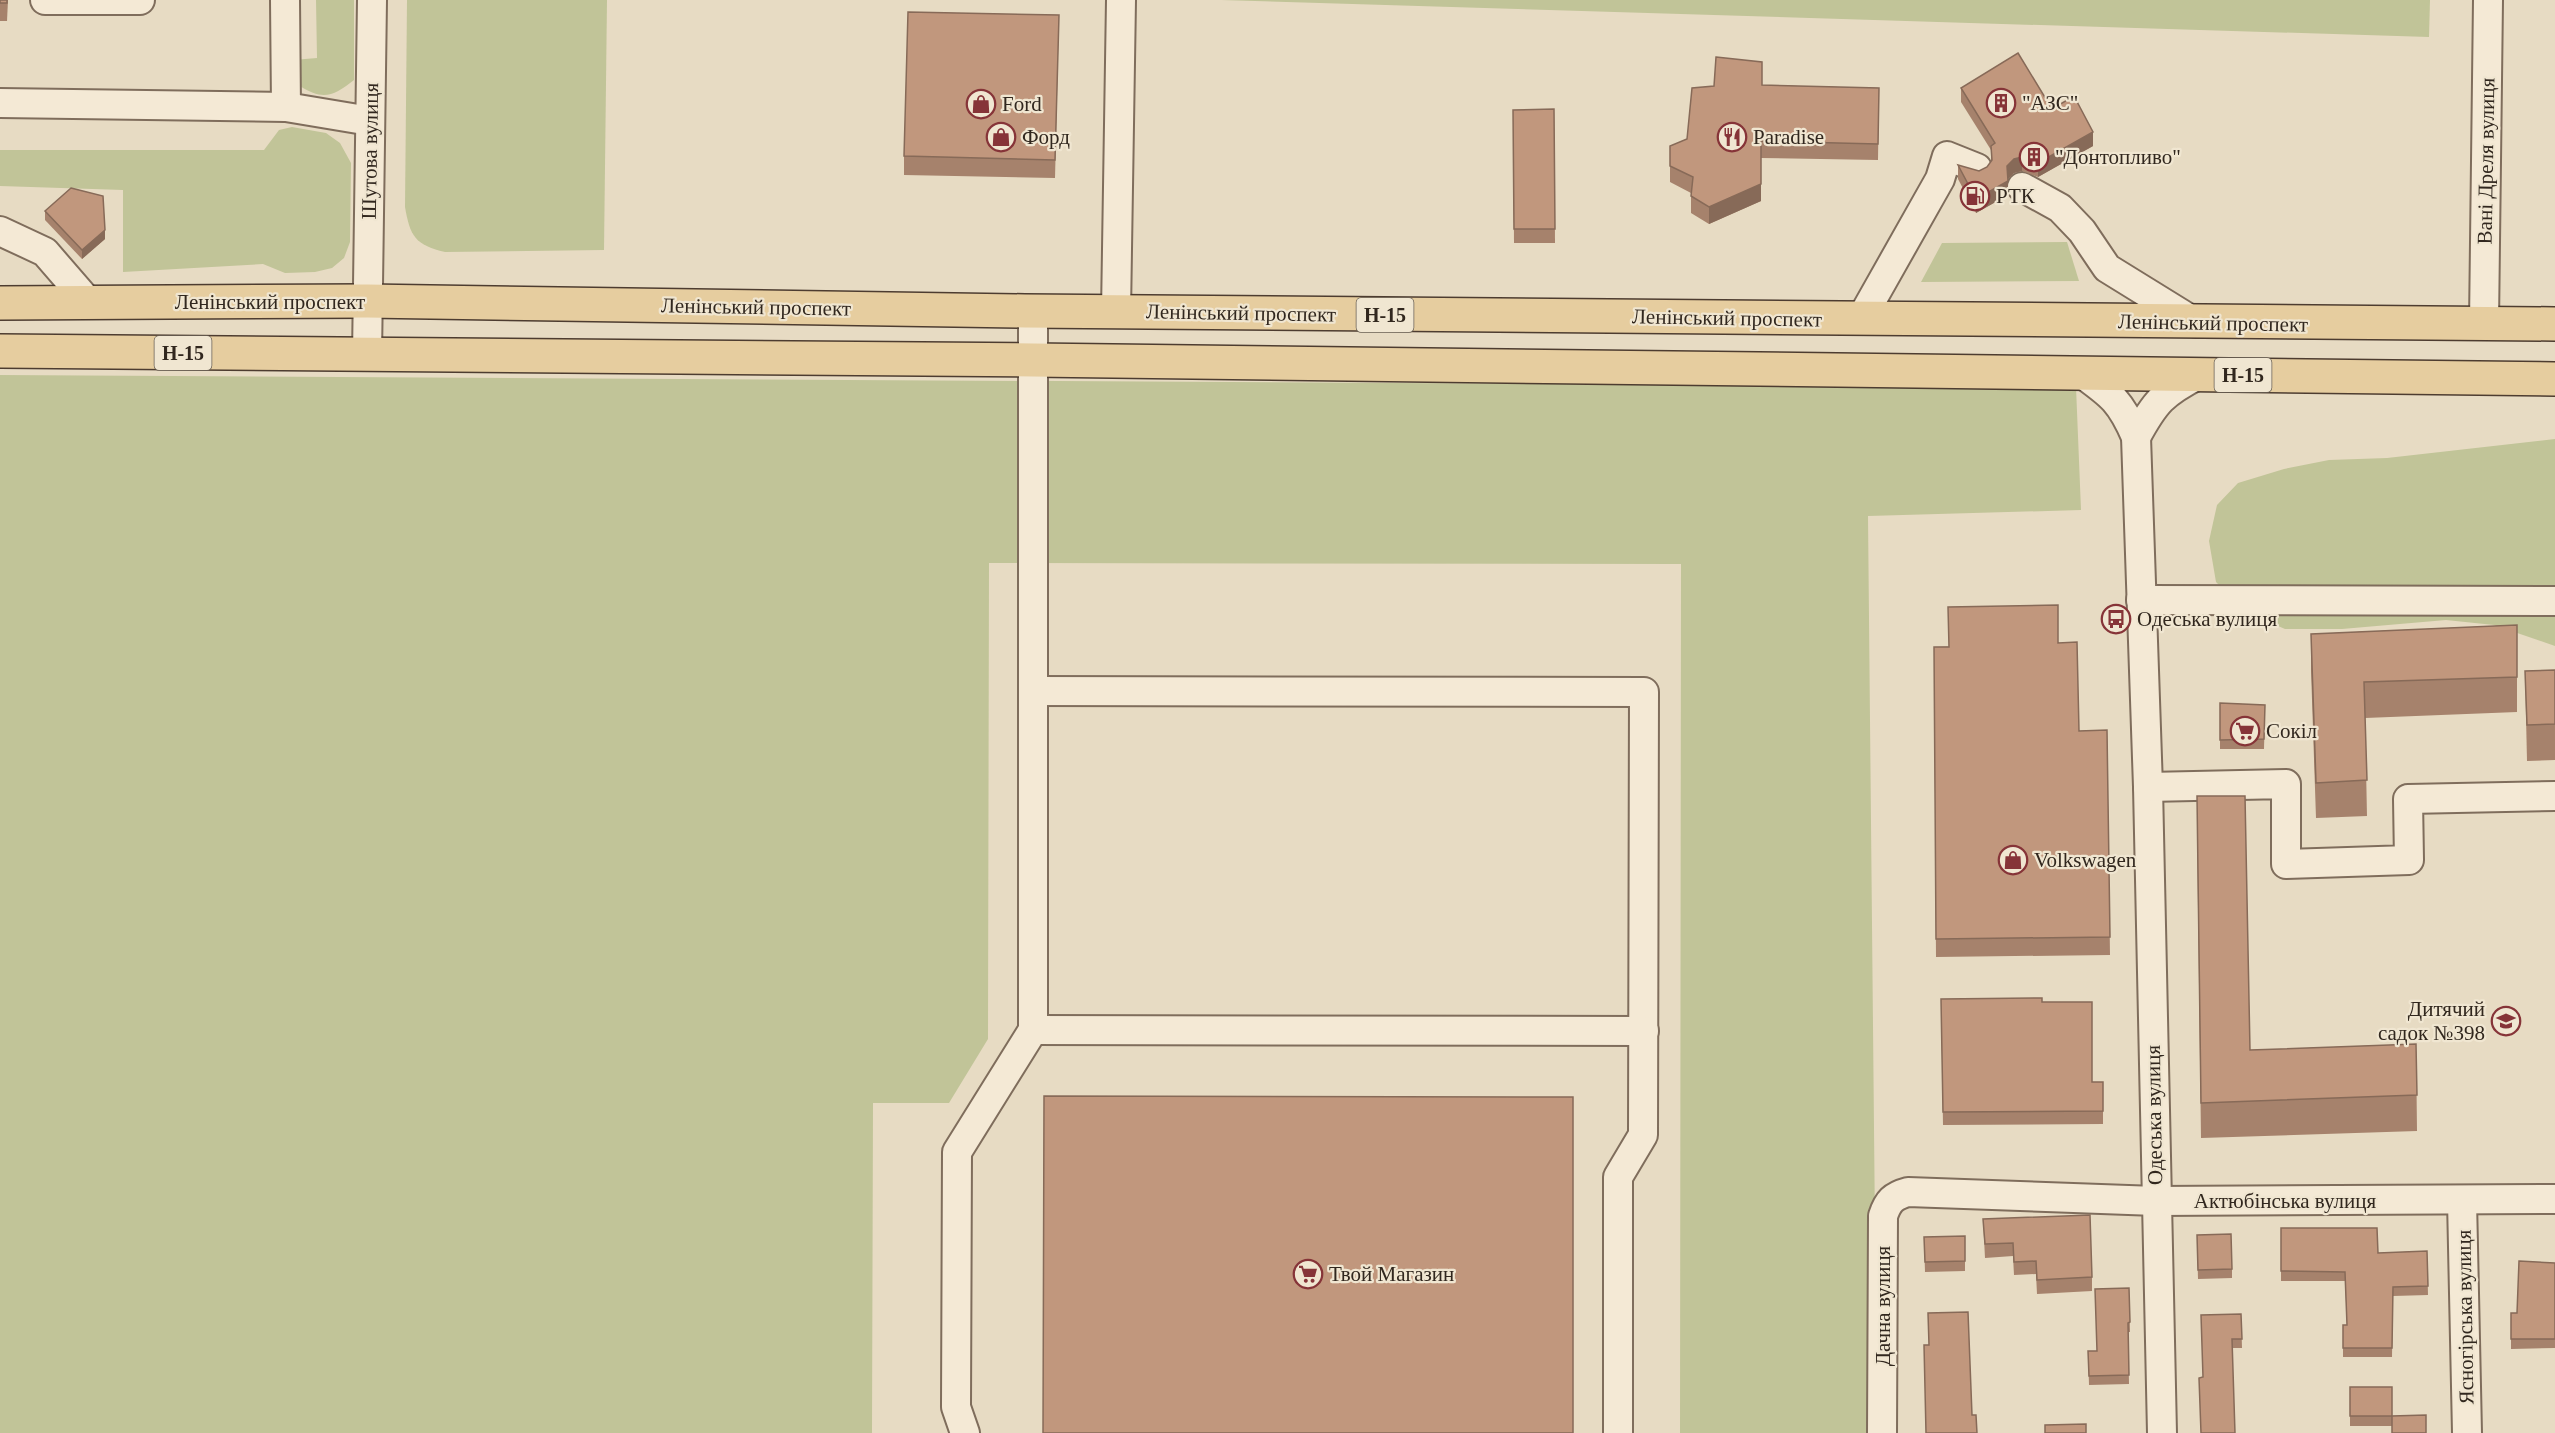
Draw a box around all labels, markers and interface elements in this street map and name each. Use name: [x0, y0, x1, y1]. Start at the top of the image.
street label: Вані Дреля вулиця: [2473, 77, 2499, 244]
street label: Шутова вулиця: [357, 82, 383, 220]
building icon: "АЗС": [1985, 87, 2017, 119]
shop icon: Ford: [965, 88, 997, 120]
place label: "АЗС": [2022, 91, 2078, 115]
place label: Ford: [1002, 92, 1042, 116]
shop icon: Форд: [985, 121, 1017, 153]
restaurant icon: Paradise: [1716, 121, 1748, 153]
place label: Форд: [1022, 125, 1070, 149]
place label: Paradise: [1753, 125, 1824, 149]
building icon: "Донтопливо": [2018, 141, 2050, 173]
place label: "Донтопливо": [2055, 145, 2181, 169]
fuel station icon: РТК: [1959, 180, 1991, 212]
place label: РТК: [1996, 184, 2036, 208]
street label: Ленінський проспект: [175, 290, 365, 314]
street label: Ленінський проспект: [661, 293, 851, 321]
road number: Н-15: [1356, 298, 1414, 332]
street label: Ленінський проспект: [1146, 299, 1336, 327]
street label: Ленінський проспект: [1632, 304, 1822, 332]
street label: Ленінський проспект: [2118, 309, 2308, 337]
road number: Н-15: [154, 336, 212, 370]
road number: Н-15: [2214, 358, 2272, 392]
bus stop icon: Одеська вулиця: [2100, 603, 2132, 635]
place label: Одеська вулиця: [2137, 607, 2278, 631]
supermarket icon: Сокіл: [2229, 715, 2261, 747]
place label: Сокіл: [2266, 719, 2317, 743]
shop icon: Volkswagen: [1997, 844, 2029, 876]
place label: Volkswagen: [2034, 848, 2137, 872]
place label: Дитячий садок №398: [2378, 997, 2485, 1045]
school or university icon: Дитячий садок №398: [2490, 1005, 2522, 1037]
street label: Одеська вулиця: [2141, 1044, 2167, 1185]
street label: Актюбінська вулиця: [2194, 1189, 2377, 1213]
street label: Ясногірська вулиця: [2451, 1229, 2479, 1405]
street label: Дачна вулиця: [1871, 1245, 1895, 1366]
supermarket icon: Твой Магазин: [1292, 1258, 1324, 1290]
place label: Твой Магазин: [1329, 1262, 1454, 1286]

